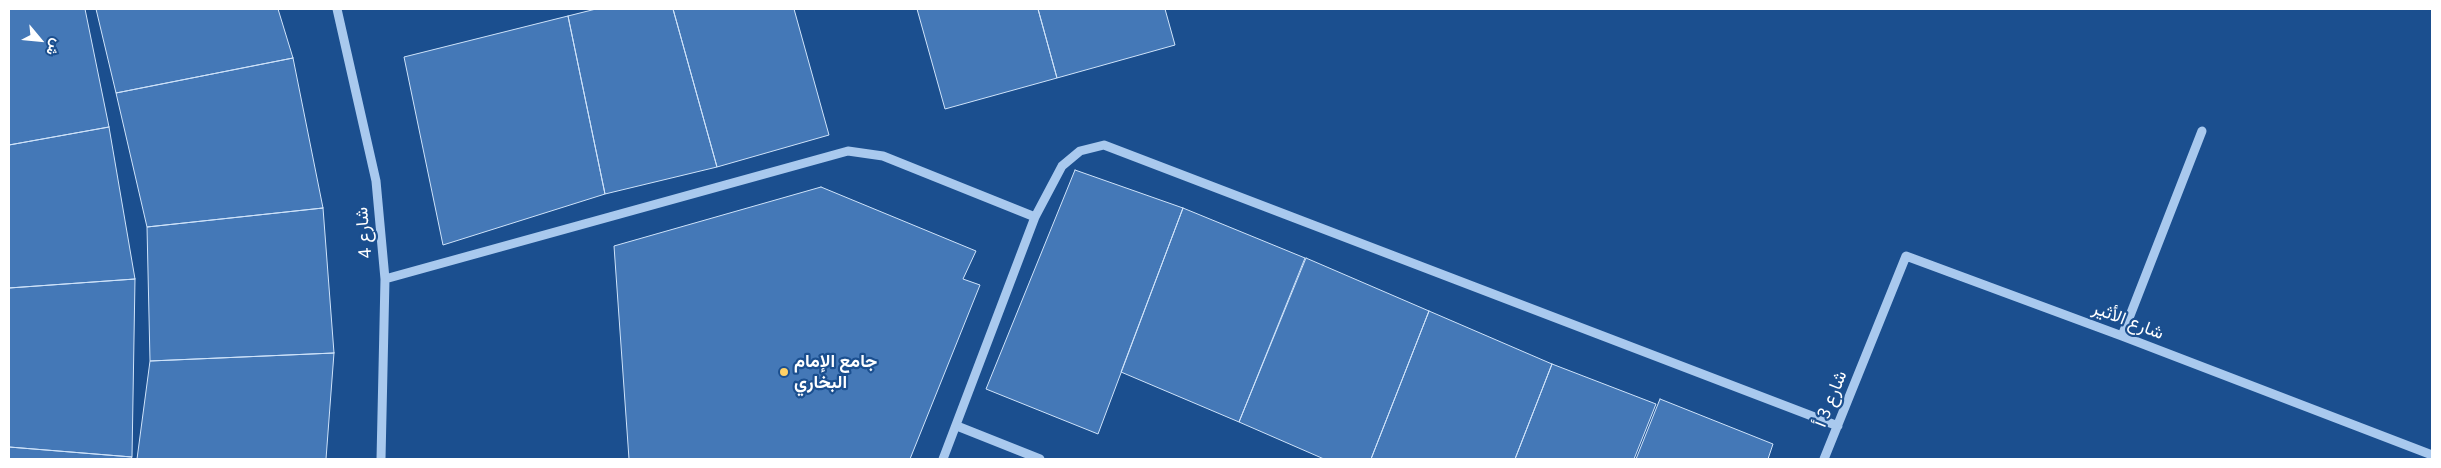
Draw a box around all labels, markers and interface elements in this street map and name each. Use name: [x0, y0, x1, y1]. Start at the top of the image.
north arrow: [15, 15, 65, 65]
text: ش: [42, 36, 65, 59]
street label: شارع 4: [351, 206, 377, 260]
street label: شارع الأثير: [2089, 298, 2167, 344]
place label: جامع الإمام البخاري: [794, 351, 877, 394]
marker: جامع الإمام البخاري: [778, 366, 790, 378]
street label: شارع 3 أ: [1810, 368, 1852, 430]

